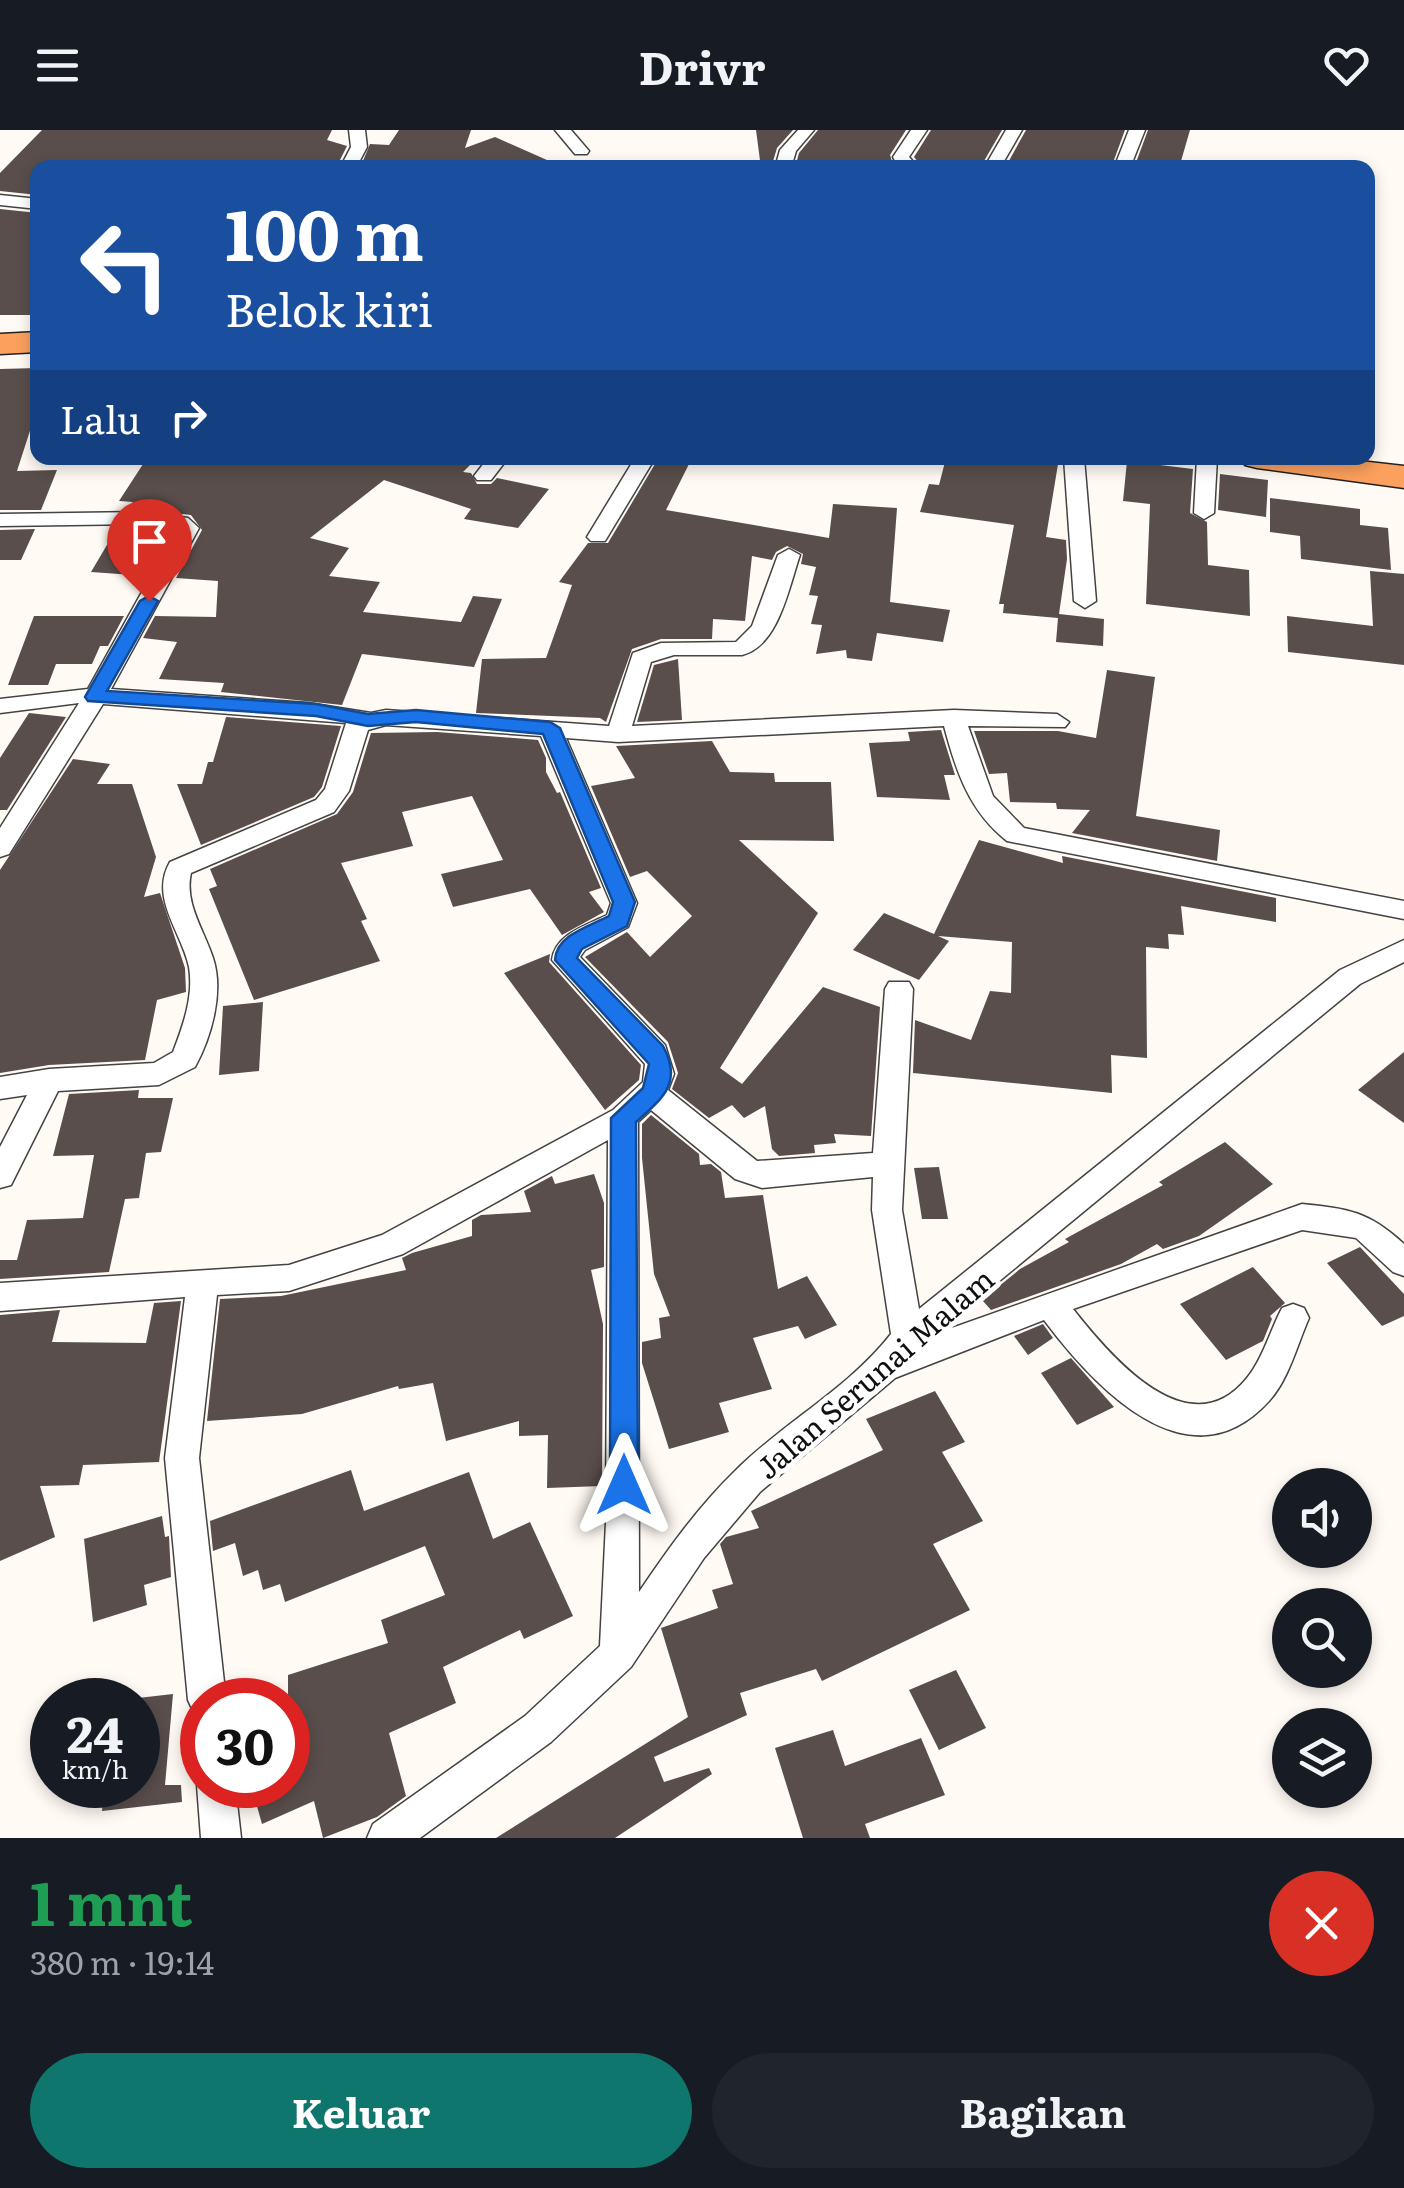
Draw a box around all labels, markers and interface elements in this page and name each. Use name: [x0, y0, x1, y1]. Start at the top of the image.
text: Drivr: [638, 32, 766, 99]
icon: menu: [30, 38, 85, 93]
icon: heart: [1319, 38, 1374, 93]
text: 100 m: [225, 179, 424, 283]
icon: left: [60, 200, 190, 330]
text: Belok kiri: [225, 274, 433, 341]
text: Lalu: [60, 389, 141, 446]
icon: right: [161, 390, 216, 445]
pin: [107, 499, 192, 602]
icon: arrive: [122, 514, 177, 569]
street label: Jalan Serunai Malam: [745, 1256, 1003, 1488]
position arrow: [572, 1433, 676, 1537]
map controls: [1272, 1468, 1372, 1808]
button: sound: [1272, 1468, 1372, 1568]
button: search: [1272, 1588, 1372, 1688]
speed limit sign: 30: [180, 1678, 310, 1808]
text: 24: [66, 1694, 123, 1768]
button: layers: [1272, 1708, 1372, 1808]
text: km/h: [62, 1750, 128, 1787]
text: 1 mnt: [30, 1855, 193, 1944]
button: close: [1269, 1871, 1374, 1976]
text: 380 m · 19:14: [30, 1937, 214, 1985]
button: Keluar: [30, 2053, 692, 2168]
button: Bagikan: [712, 2053, 1374, 2168]

